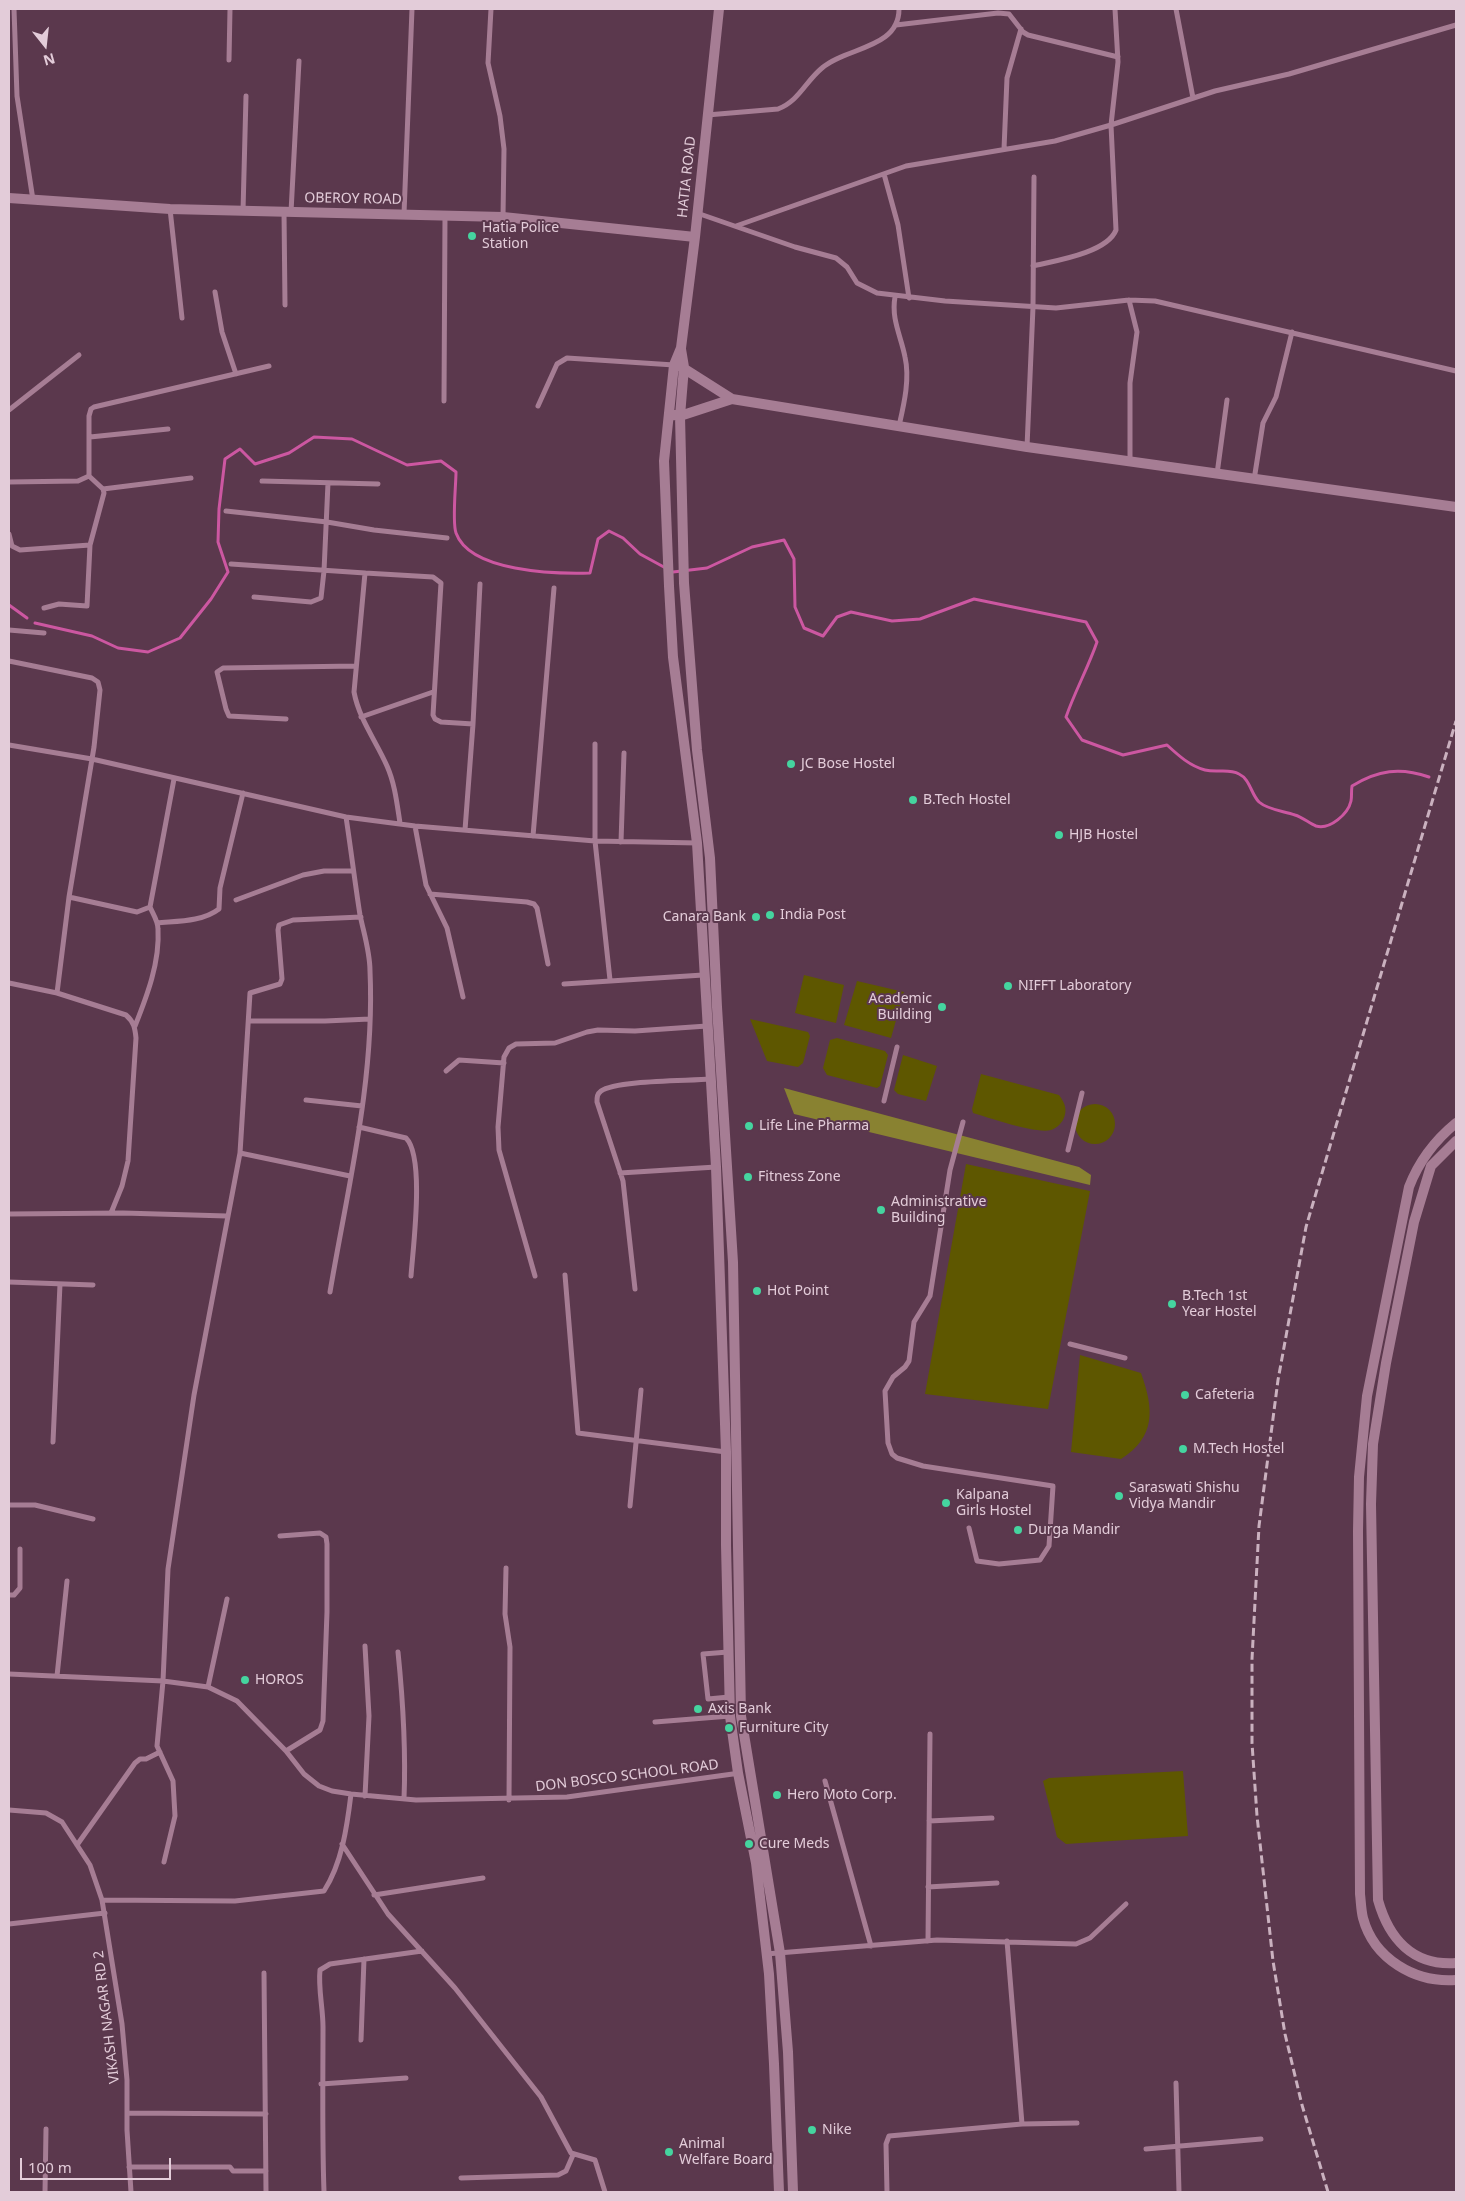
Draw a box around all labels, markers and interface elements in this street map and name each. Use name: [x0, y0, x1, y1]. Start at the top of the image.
north arrow: [20, 20, 70, 70]
text: N: [41, 49, 57, 71]
street label: HATIA ROAD: [674, 135, 700, 219]
street label: OBEROY ROAD: [304, 190, 402, 208]
place label: Hatia Police Station: [482, 220, 559, 252]
marker: Hatia Police Station: [466, 230, 478, 242]
place label: JC Bose Hostel: [801, 756, 895, 772]
marker: JC Bose Hostel: [785, 758, 797, 770]
place label: B.Tech Hostel: [923, 792, 1011, 808]
marker: B.Tech Hostel: [907, 794, 919, 806]
place label: HJB Hostel: [1069, 827, 1138, 843]
marker: HJB Hostel: [1053, 829, 1065, 841]
place label: India Post: [780, 907, 846, 923]
place label: Canara Bank: [663, 909, 746, 925]
marker: India Post: [764, 909, 776, 921]
marker: Canara Bank: [750, 911, 762, 923]
place label: NIFFT Laboratory: [1018, 978, 1131, 994]
marker: NIFFT Laboratory: [1002, 980, 1014, 992]
place label: Academic Building: [869, 991, 932, 1024]
marker: Academic Building: [936, 1001, 948, 1013]
place label: Life Line Pharma: [759, 1118, 869, 1134]
marker: Life Line Pharma: [743, 1120, 755, 1132]
place label: Fitness Zone: [758, 1169, 841, 1185]
marker: Fitness Zone: [742, 1171, 754, 1183]
place label: Administrative Building: [891, 1194, 986, 1226]
marker: Administrative Building: [875, 1204, 887, 1216]
place label: Hot Point: [767, 1283, 829, 1299]
marker: Hot Point: [751, 1285, 763, 1297]
place label: B.Tech 1st Year Hostel: [1182, 1288, 1257, 1320]
marker: B.Tech 1st Year Hostel: [1166, 1298, 1178, 1310]
place label: Cafeteria: [1195, 1387, 1255, 1403]
marker: Cafeteria: [1179, 1389, 1191, 1401]
place label: M.Tech Hostel: [1193, 1441, 1284, 1457]
marker: M.Tech Hostel: [1177, 1443, 1189, 1455]
place label: Saraswati Shishu Vidya Mandir: [1129, 1480, 1240, 1512]
place label: Kalpana Girls Hostel: [956, 1487, 1032, 1520]
marker: Saraswati Shishu Vidya Mandir: [1113, 1490, 1125, 1502]
marker: Kalpana Girls Hostel: [940, 1497, 952, 1509]
place label: Durga Mandir: [1028, 1522, 1120, 1538]
marker: Durga Mandir: [1012, 1524, 1024, 1536]
place label: HOROS: [255, 1672, 304, 1688]
marker: HOROS: [239, 1674, 251, 1686]
place label: Axis Bank: [708, 1701, 771, 1717]
marker: Axis Bank: [692, 1703, 704, 1715]
place label: Furniture City: [739, 1720, 828, 1736]
marker: Furniture City: [723, 1722, 735, 1734]
street label: DON BOSCO SCHOOL ROAD: [534, 1756, 720, 1796]
place label: Hero Moto Corp.: [787, 1787, 897, 1803]
marker: Hero Moto Corp.: [771, 1789, 783, 1801]
place label: Cure Meds: [759, 1836, 829, 1852]
marker: Cure Meds: [743, 1838, 755, 1850]
street label: VIKASH NAGAR RD 2: [91, 1950, 123, 2084]
place label: Nike: [822, 2122, 852, 2138]
marker: Nike: [806, 2124, 818, 2136]
place label: Animal Welfare Board: [679, 2136, 772, 2168]
marker: Animal Welfare Board: [663, 2146, 675, 2158]
scale bar: [22, 2148, 174, 2180]
text: 100 m: [28, 2157, 72, 2177]

